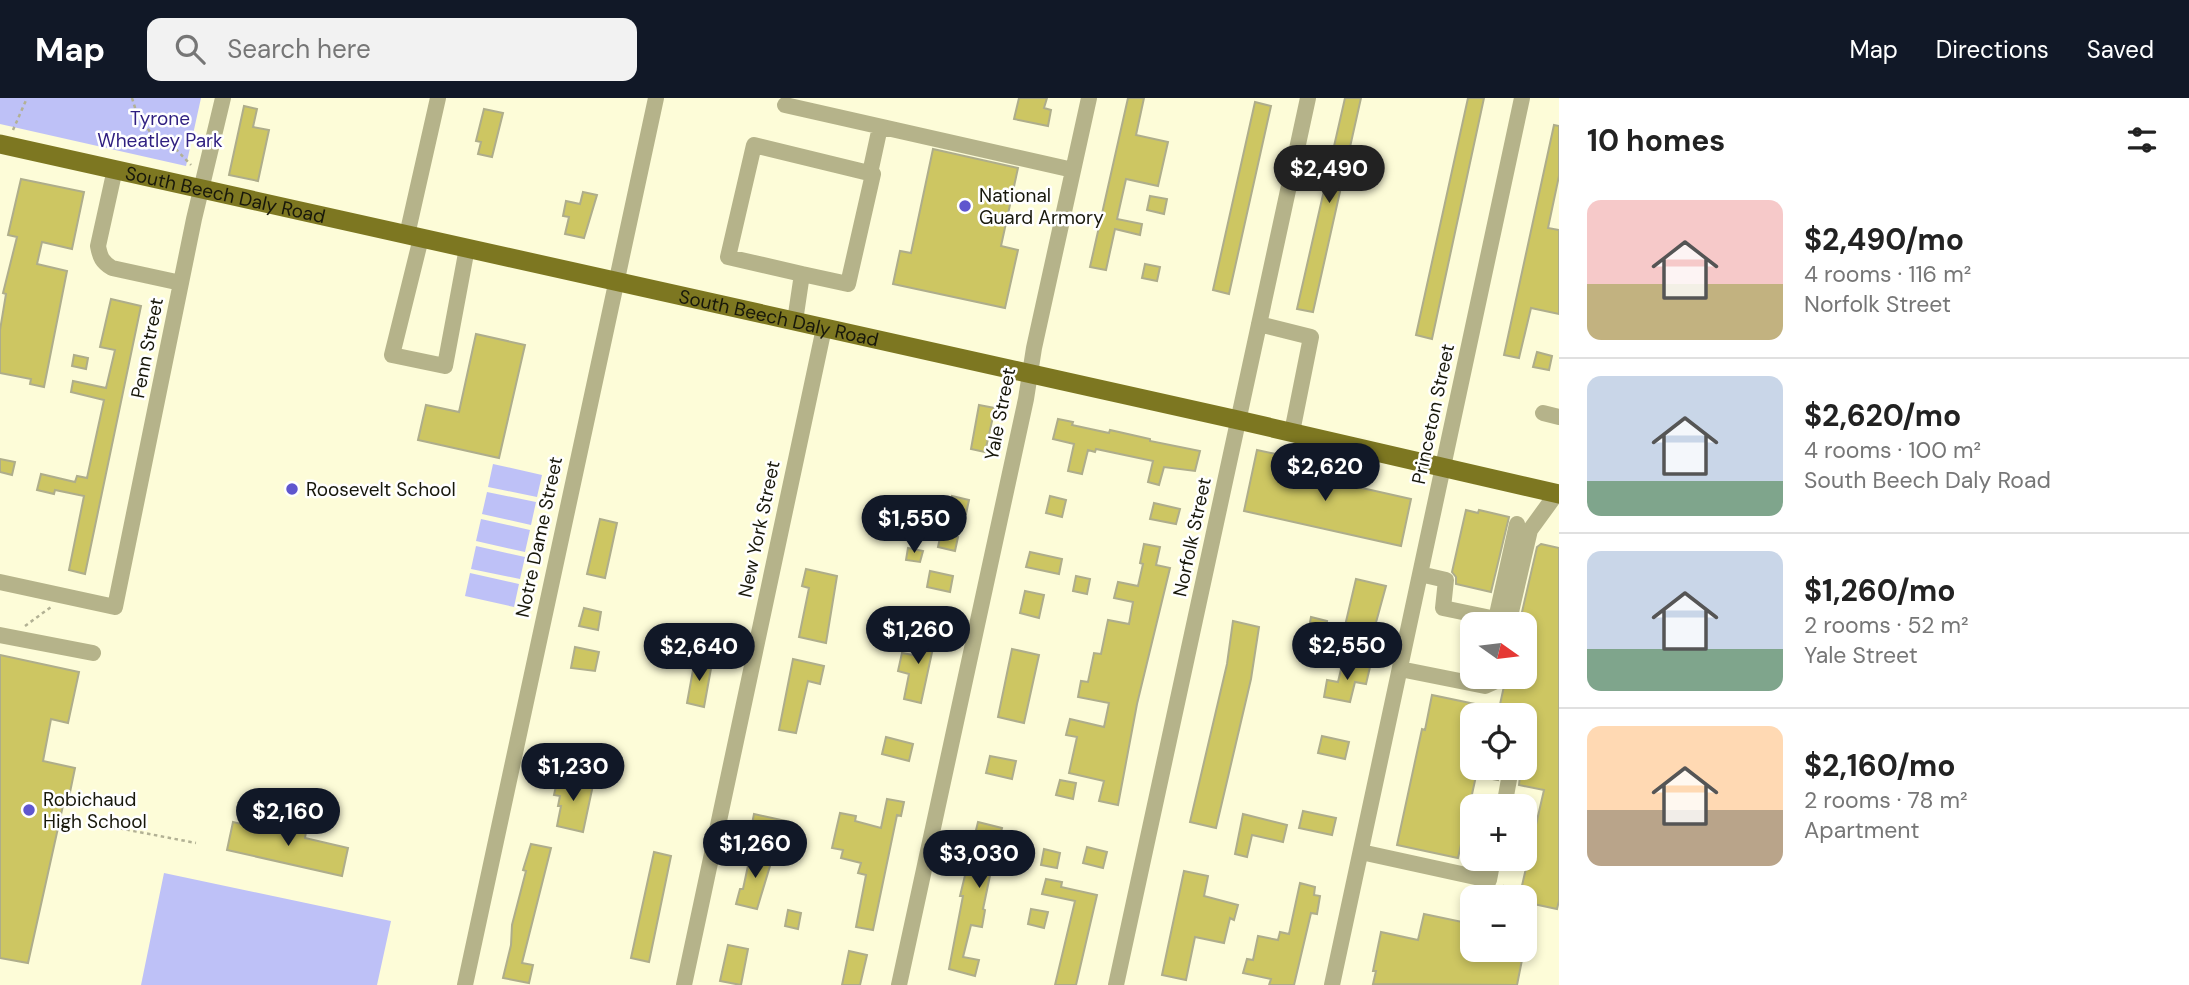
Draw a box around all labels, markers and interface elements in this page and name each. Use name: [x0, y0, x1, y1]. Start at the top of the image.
search box: [147, 18, 637, 81]
text: Map: [35, 28, 105, 71]
icon: search: [171, 30, 209, 68]
text: Search here: [227, 32, 371, 66]
text: Map: [1850, 34, 1898, 65]
text: Directions: [1936, 34, 2049, 65]
text: Saved: [2087, 34, 2154, 65]
park label: Tyrone Wheatley Park: [97, 106, 223, 153]
text: 10 homes: [1587, 121, 1725, 160]
icon: filters: [2123, 121, 2161, 159]
pin: $2,490: [1272, 146, 1386, 205]
text: $2,490: [1290, 153, 1368, 183]
street label: South Beech Daly Road: [123, 160, 328, 229]
place label: National Guard Armory: [979, 183, 1104, 230]
marker: National Guard Armory: [957, 198, 973, 214]
text: $2,490/mo: [1804, 220, 1964, 259]
icon: home: [1643, 228, 1727, 312]
text: 4 rooms · 116 m²: [1804, 259, 1971, 289]
street label: South Beech Daly Road: [677, 283, 881, 352]
text: Norfolk Street: [1804, 289, 1951, 319]
street label: Penn Street: [125, 296, 169, 400]
street label: Princeton Street: [1406, 341, 1460, 487]
street label: Yale Street: [979, 366, 1021, 462]
text: $2,620/mo: [1804, 396, 1961, 435]
icon: home: [1643, 404, 1727, 488]
text: 4 rooms · 100 m²: [1804, 435, 1981, 465]
pin: $2,620: [1268, 444, 1382, 503]
text: $2,620: [1287, 451, 1363, 481]
street label: Notre Dame Street: [510, 454, 568, 620]
street label: New York Street: [732, 458, 786, 600]
text: South Beech Daly Road: [1804, 465, 2051, 495]
street label: Norfolk Street: [1167, 475, 1217, 599]
place label: Roosevelt School: [306, 477, 456, 502]
marker: Roosevelt School: [284, 481, 300, 497]
pin: $1,550: [857, 496, 971, 555]
text: $1,550: [878, 503, 950, 533]
text: $1,260/mo: [1804, 571, 1955, 610]
icon: home: [1643, 579, 1727, 663]
pin: $1,260: [861, 606, 975, 666]
text: 2 rooms · 52 m²: [1804, 610, 1969, 640]
north arrow: [1460, 612, 1536, 690]
map controls: [1460, 612, 1537, 962]
text: $1,260: [882, 614, 954, 644]
pin: $2,550: [1290, 622, 1404, 682]
pin: $2,640: [642, 624, 756, 683]
text: $2,550: [1308, 630, 1386, 660]
text: $2,640: [660, 631, 738, 661]
text: Yale Street: [1804, 640, 1918, 670]
button: locate: [1460, 703, 1537, 780]
pin: $1,230: [516, 744, 630, 803]
text: $2,160/mo: [1804, 746, 1955, 785]
text: $1,230: [537, 751, 609, 781]
icon: home: [1643, 754, 1727, 838]
text: 2 rooms · 78 m²: [1804, 785, 1968, 815]
place label: Robichaud High School: [43, 787, 147, 834]
pin: $2,160: [231, 788, 345, 848]
button: +: [1460, 794, 1537, 871]
text: $2,160: [252, 796, 324, 826]
marker: Robichaud High School: [21, 802, 37, 818]
text: Apartment: [1804, 815, 1919, 845]
pin: $1,260: [698, 820, 812, 880]
text: $1,260: [719, 828, 791, 858]
pin: $3,030: [922, 830, 1036, 890]
text: $3,030: [939, 838, 1019, 868]
button: −: [1460, 885, 1537, 962]

